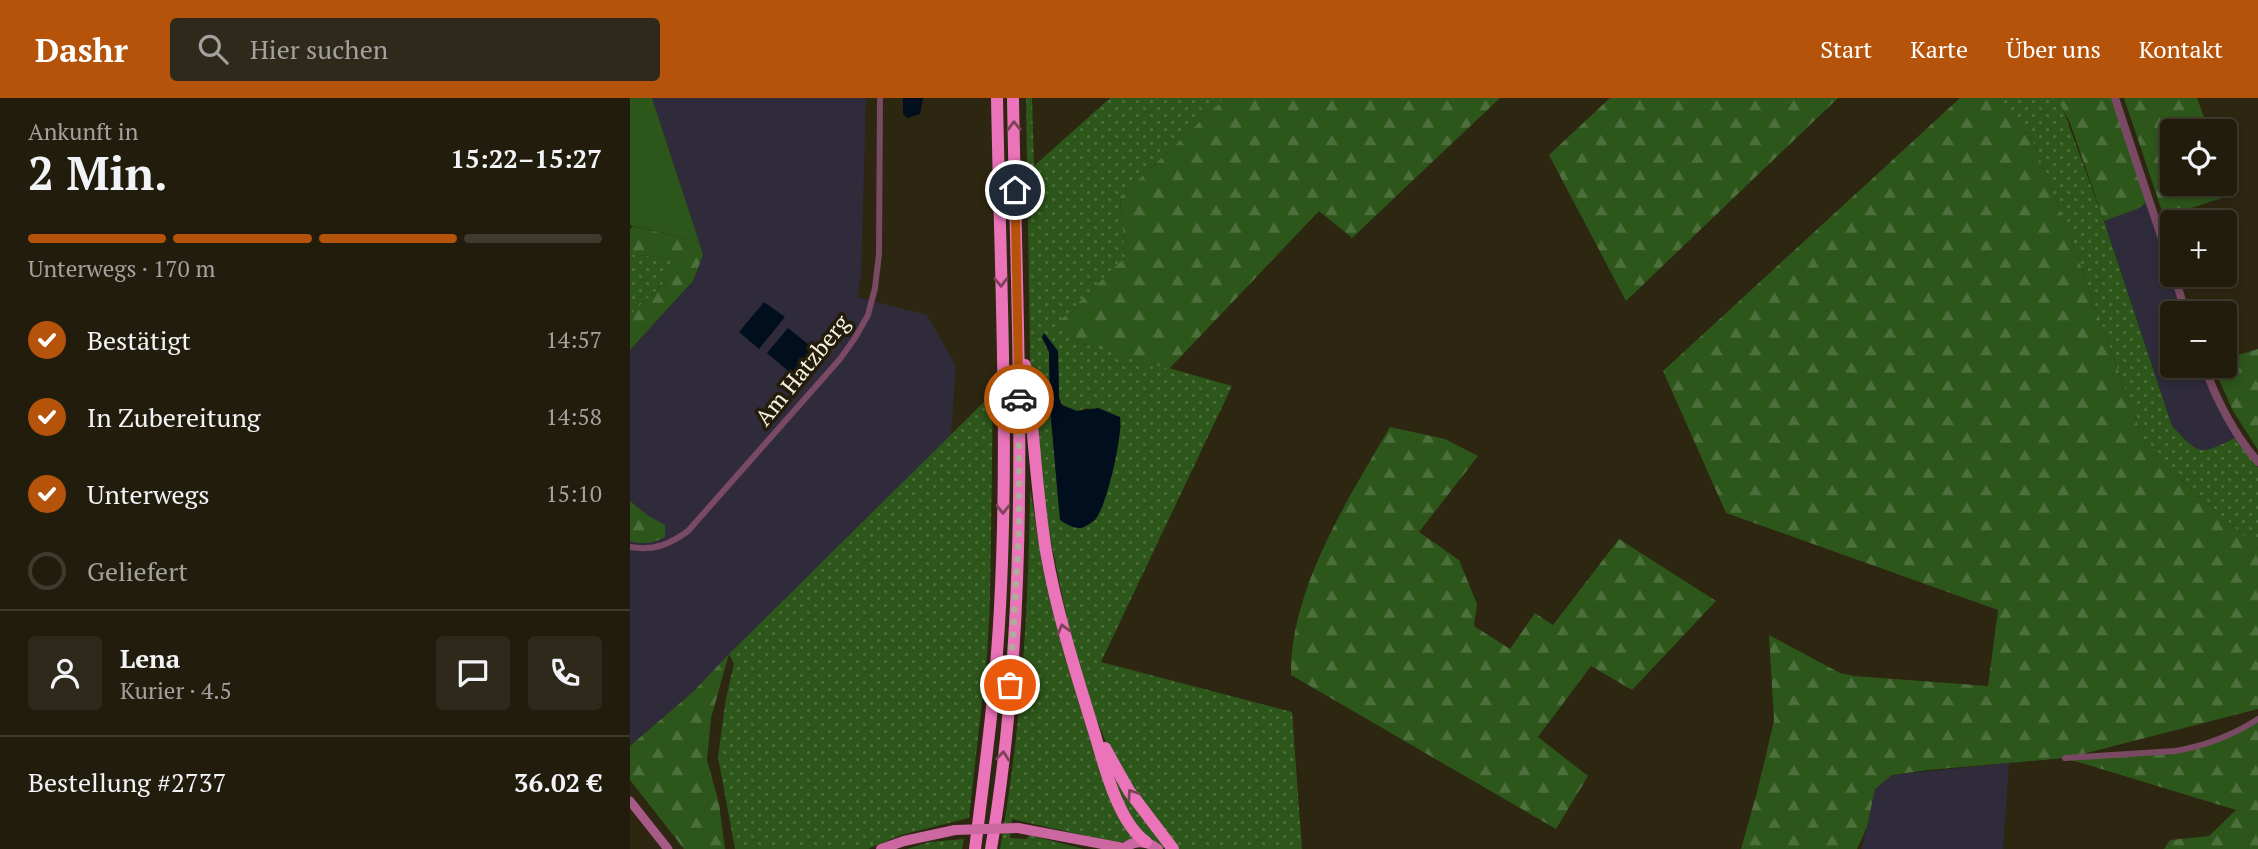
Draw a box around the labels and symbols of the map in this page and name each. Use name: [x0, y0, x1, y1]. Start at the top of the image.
one-way arrow: [1006, 120, 1021, 131]
pin: [985, 160, 1045, 220]
one-way arrow: [993, 276, 1008, 287]
street label: Am Hatzberg: [748, 307, 857, 432]
courier: [984, 364, 1054, 434]
one-way arrow: [995, 504, 1011, 515]
one-way arrow: [1057, 623, 1071, 635]
pin: [980, 655, 1040, 715]
one-way arrow: [995, 750, 1010, 762]
one-way arrow: [1127, 789, 1140, 802]

